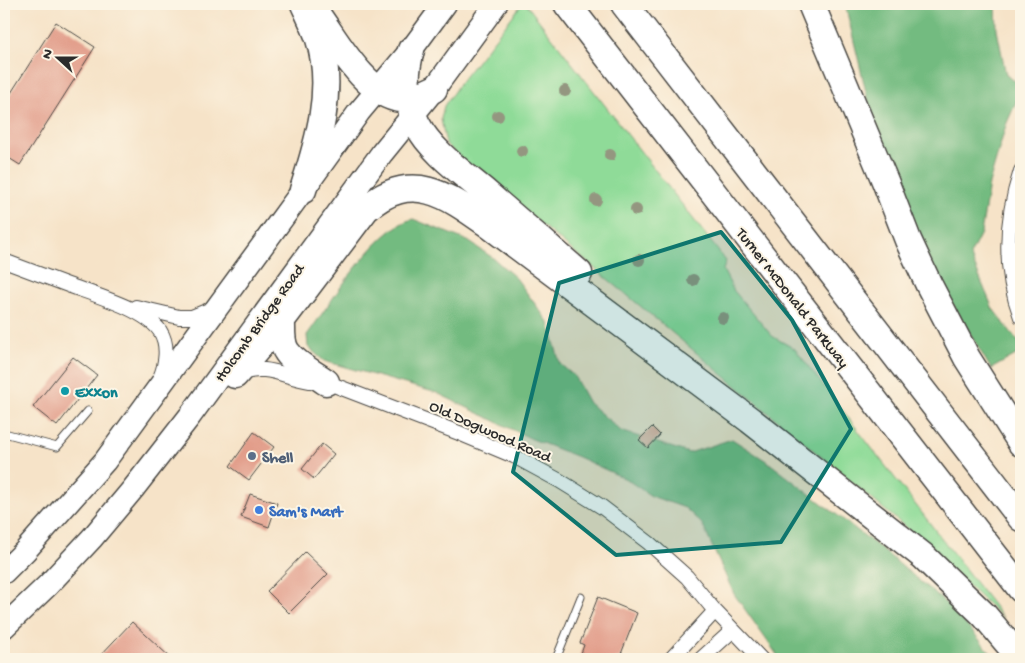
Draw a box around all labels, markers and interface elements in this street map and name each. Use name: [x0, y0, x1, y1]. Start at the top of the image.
north arrow: [32, 32, 82, 82]
text: N: [39, 47, 58, 62]
street label: Turner McDonald Parkway: [730, 224, 852, 373]
street label: Holcomb Bridge Road: [212, 260, 311, 387]
marker: Exxon: [59, 385, 71, 397]
place label: Exxon: [75, 385, 118, 404]
street label: Old Dogwood Road: [426, 398, 555, 469]
marker: Shell: [246, 450, 258, 462]
place label: Shell: [262, 450, 294, 469]
marker: Sam's Mart: [253, 504, 265, 516]
place label: Sam's Mart: [269, 504, 344, 523]

